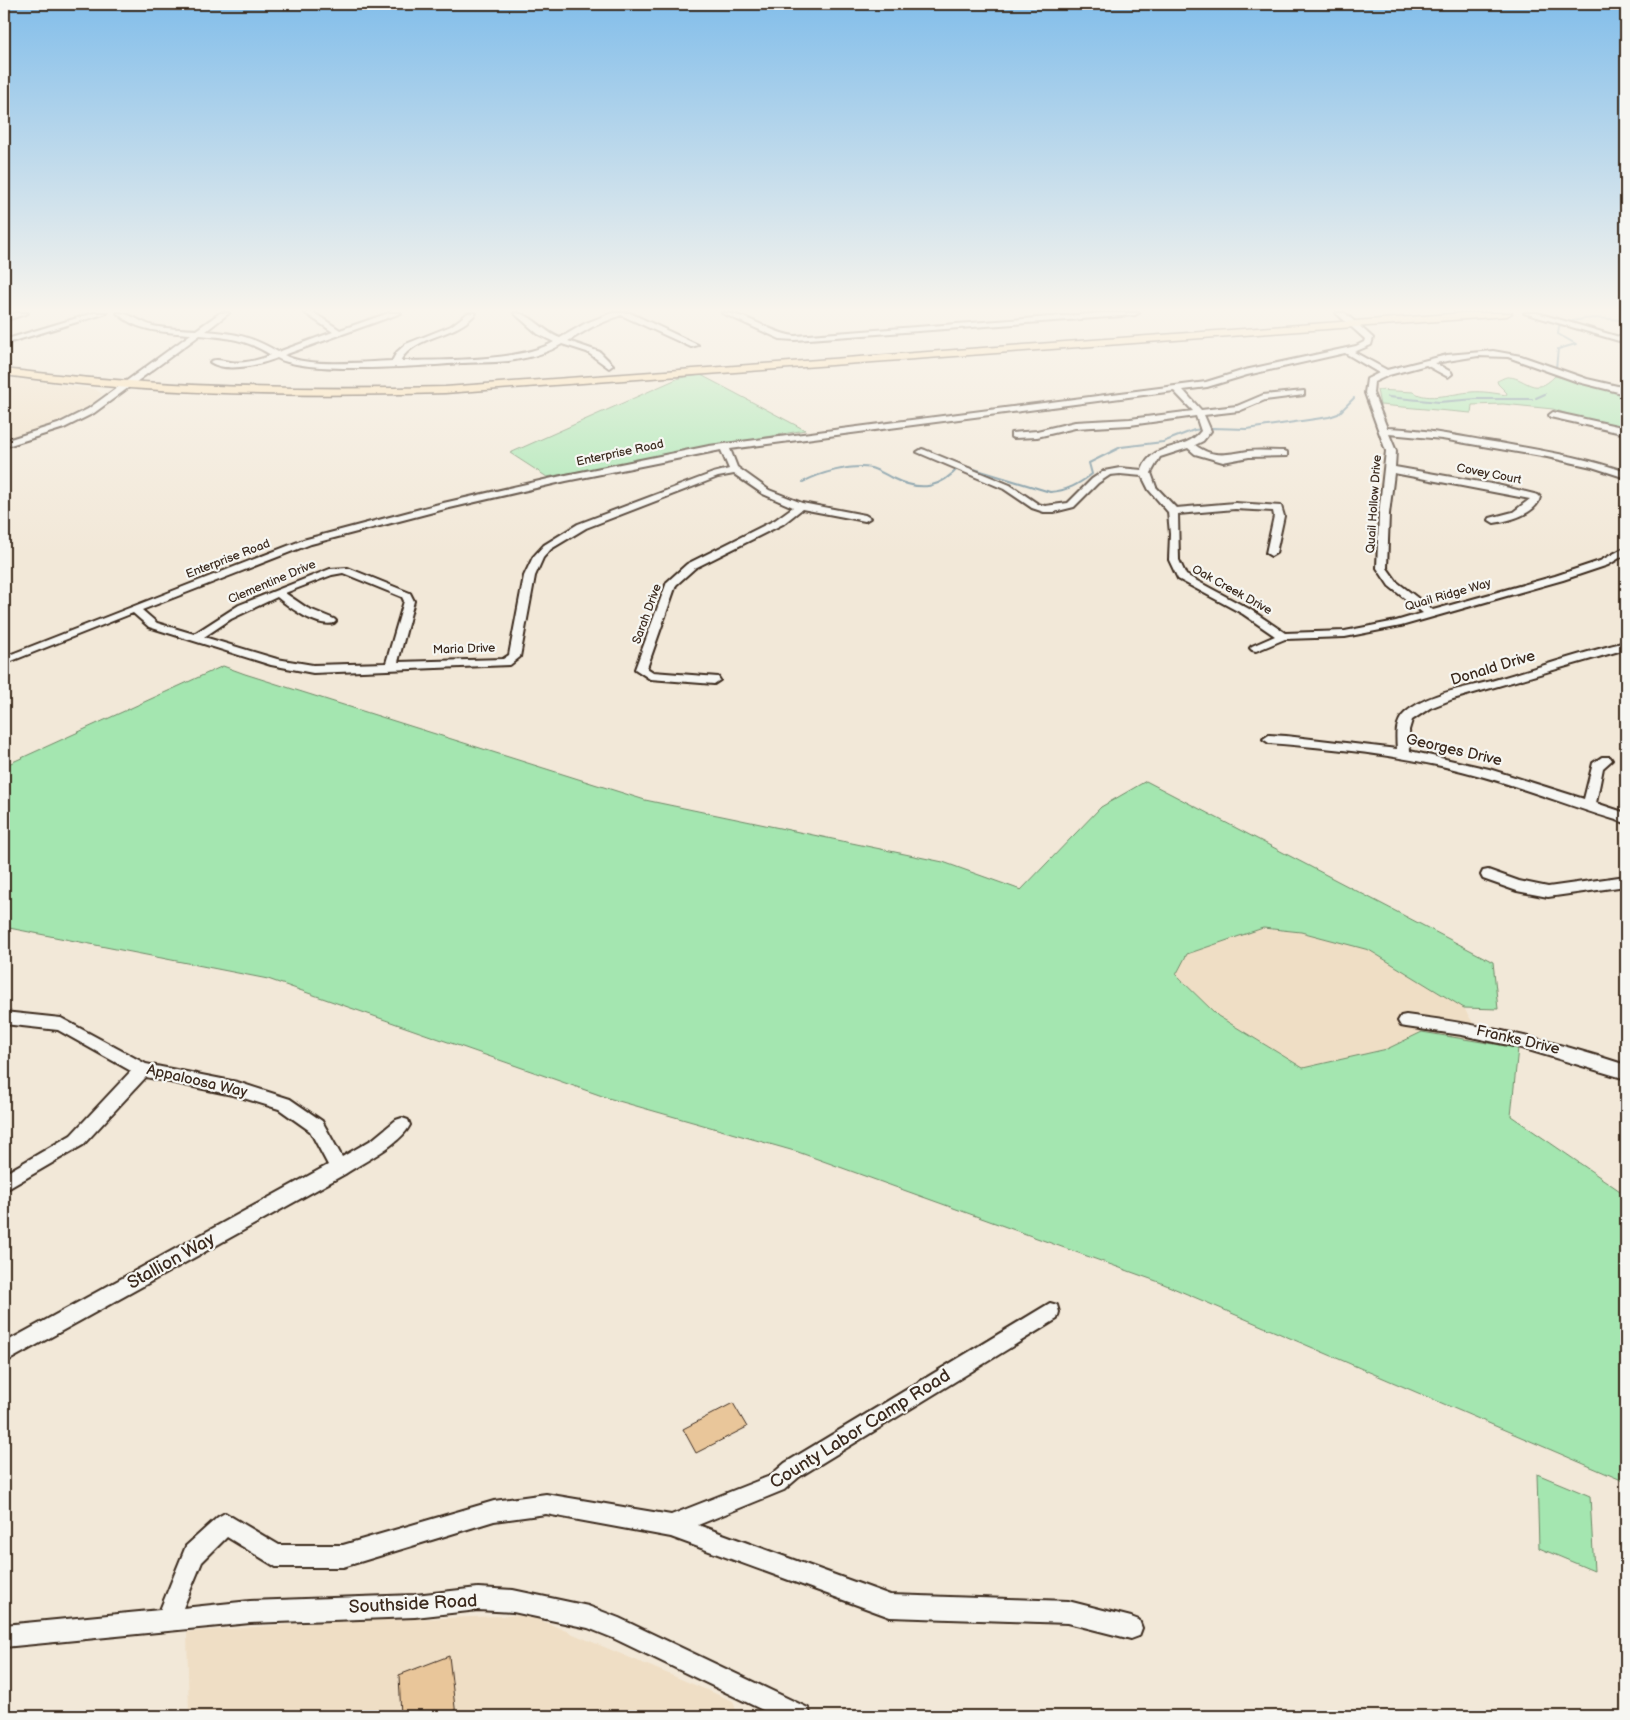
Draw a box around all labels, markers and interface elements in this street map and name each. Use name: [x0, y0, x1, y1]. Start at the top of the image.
street label: Enterprise Road: [575, 436, 665, 470]
street label: Quail Hollow Drive: [1363, 454, 1385, 554]
street label: Covey Court: [1455, 460, 1523, 488]
street label: Enterprise Road: [184, 536, 272, 582]
street label: Clementine Drive: [226, 557, 318, 607]
street label: Oak Creek Drive: [1189, 562, 1275, 618]
street label: Quail Ridge Way: [1403, 575, 1493, 614]
street label: Sarah Drive: [629, 582, 665, 646]
street label: Maria Drive: [432, 640, 496, 658]
street label: Donald Drive: [1448, 646, 1538, 690]
street label: Georges Drive: [1404, 730, 1504, 770]
street label: Franks Drive: [1474, 1021, 1562, 1059]
street label: Appaloosa Way: [145, 1060, 249, 1102]
street label: Stallion Way: [124, 1228, 219, 1294]
street label: County Labor Camp Road: [766, 1365, 954, 1493]
street label: Southside Road: [348, 1590, 478, 1618]

